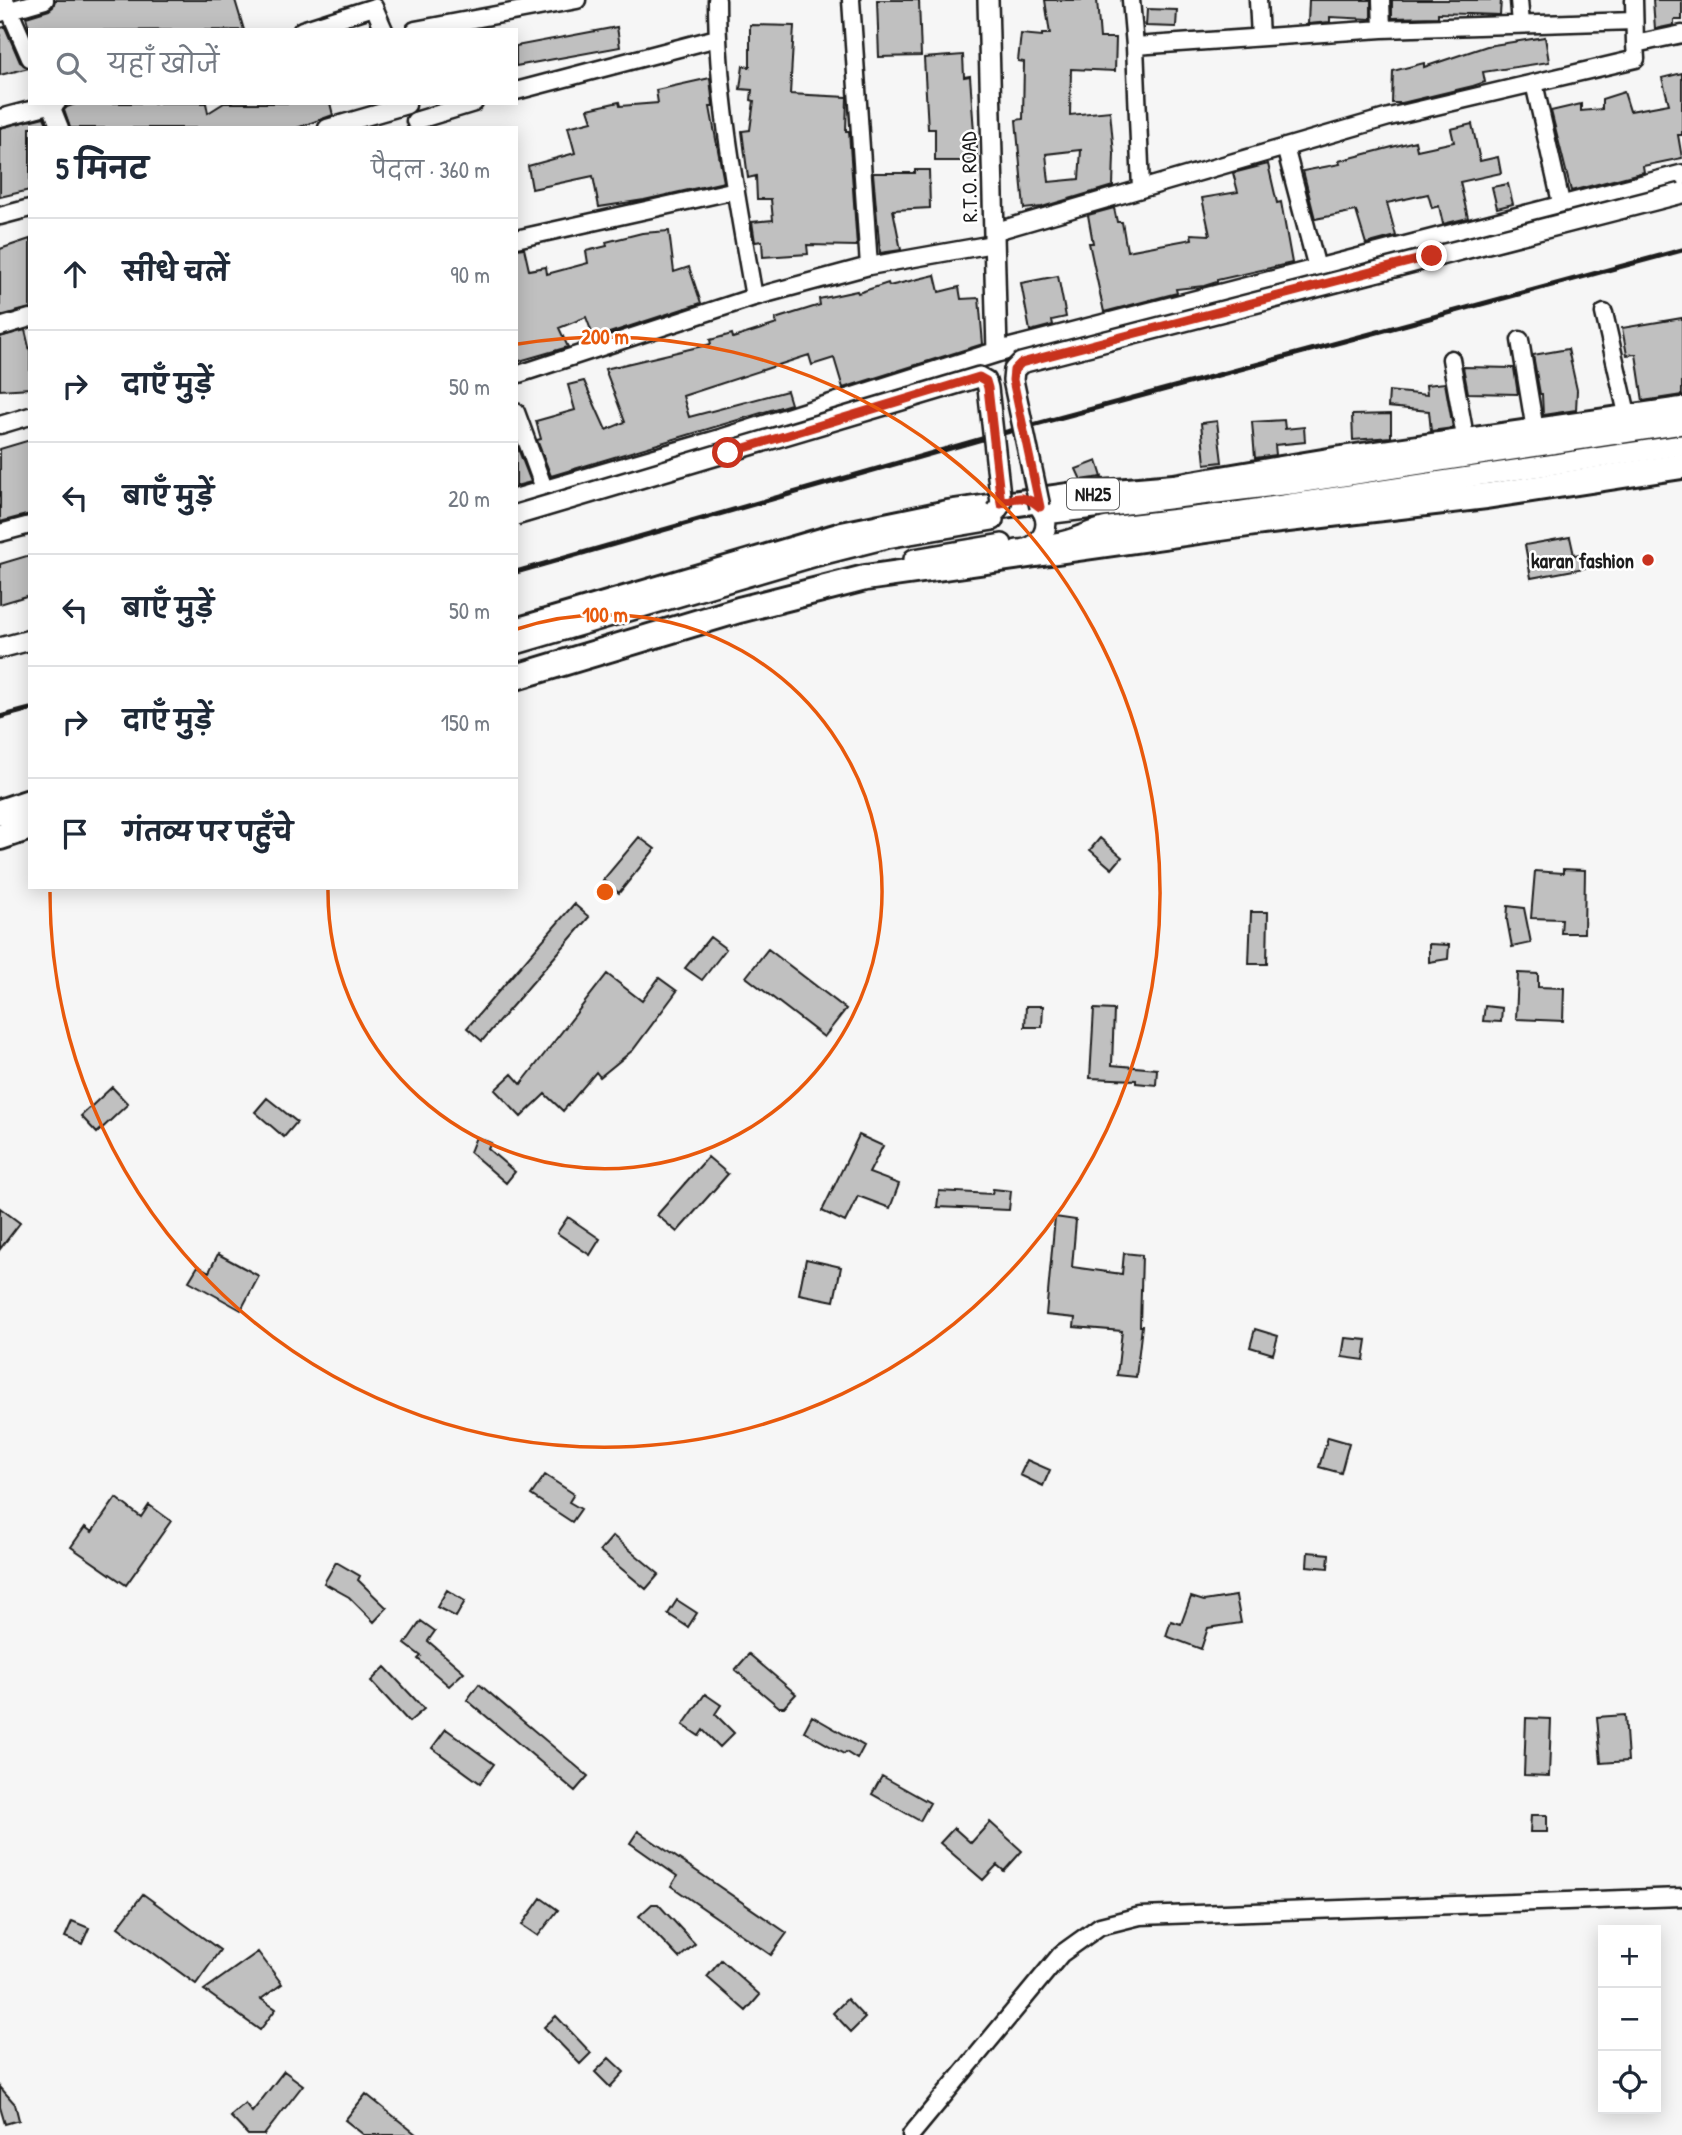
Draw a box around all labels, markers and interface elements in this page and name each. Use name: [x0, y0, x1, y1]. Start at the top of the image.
search box: [28, 28, 518, 105]
text: यहाँ खोजें: [108, 46, 219, 81]
icon: search: [52, 48, 90, 86]
street label: R.T.O. ROAD: [954, 131, 984, 223]
text: 5 मिनट: [56, 148, 148, 188]
text: पैदल · 360 m: [371, 154, 490, 185]
route end: [1416, 240, 1447, 271]
text: सीधे चलें: [123, 254, 229, 289]
icon: ahead: [56, 255, 94, 293]
text: 90 m: [450, 259, 490, 290]
text: 200 m: [581, 322, 629, 351]
text: दाएँ मुड़ें: [123, 366, 213, 401]
icon: right: [56, 367, 94, 405]
text: 50 m: [449, 371, 490, 402]
route start: [712, 437, 743, 468]
text: बाएँ मुड़ें: [123, 478, 214, 513]
road number: NH25: [1067, 478, 1119, 509]
icon: left: [56, 479, 94, 517]
text: 20 m: [448, 483, 490, 514]
place label: karan fashion: [1531, 546, 1634, 575]
marker: karan fashion: [1640, 552, 1656, 568]
text: बाएँ मुड़ें: [123, 590, 214, 625]
icon: left: [56, 591, 94, 629]
text: 50 m: [449, 595, 490, 626]
text: 100 m: [582, 600, 628, 629]
text: दाएँ मुड़ें: [123, 702, 213, 737]
icon: right: [56, 703, 94, 741]
text: 150 m: [441, 707, 490, 738]
text: गंतव्य पर पहुँचे: [123, 814, 293, 849]
icon: arrive: [56, 815, 94, 853]
centre of rings: [593, 880, 617, 904]
map controls: [1598, 1925, 1661, 2114]
button: +: [1598, 1925, 1661, 1988]
button: −: [1598, 1988, 1661, 2051]
button: locate: [1598, 2051, 1661, 2114]

